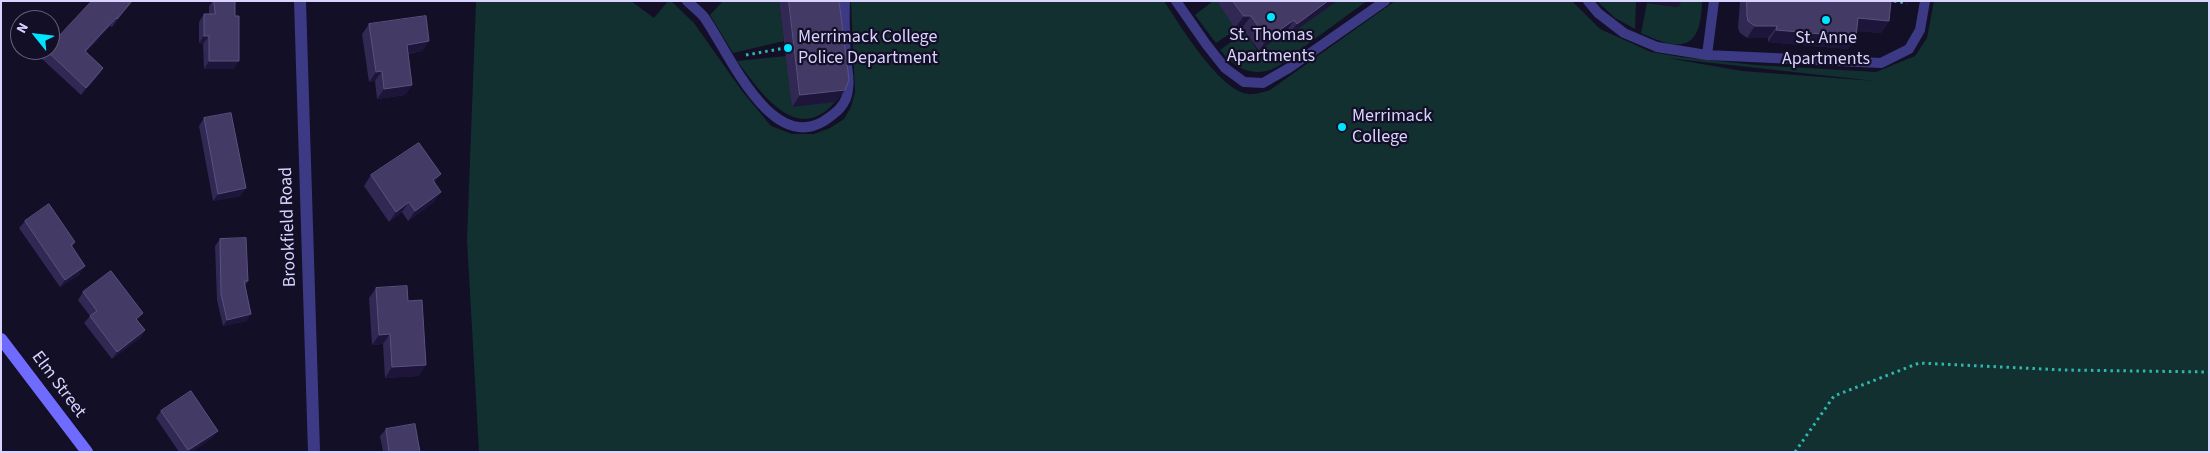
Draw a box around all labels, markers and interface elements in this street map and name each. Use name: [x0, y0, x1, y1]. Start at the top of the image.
north arrow: [10, 10, 60, 60]
marker: St. Thomas Apartments: [1265, 11, 1277, 23]
marker: St. Anne Apartments: [1820, 14, 1832, 26]
text: N: [12, 19, 34, 37]
place label: St. Thomas Apartments: [1227, 25, 1315, 68]
place label: Merrimack College Police Department: [798, 27, 938, 70]
place label: St. Anne Apartments: [1782, 28, 1870, 70]
marker: Merrimack College Police Department: [782, 42, 794, 54]
place label: Merrimack College: [1352, 106, 1432, 148]
marker: Merrimack College: [1336, 121, 1348, 133]
street label: Brookfield Road: [276, 166, 302, 288]
street label: Elm Street: [26, 347, 90, 423]

